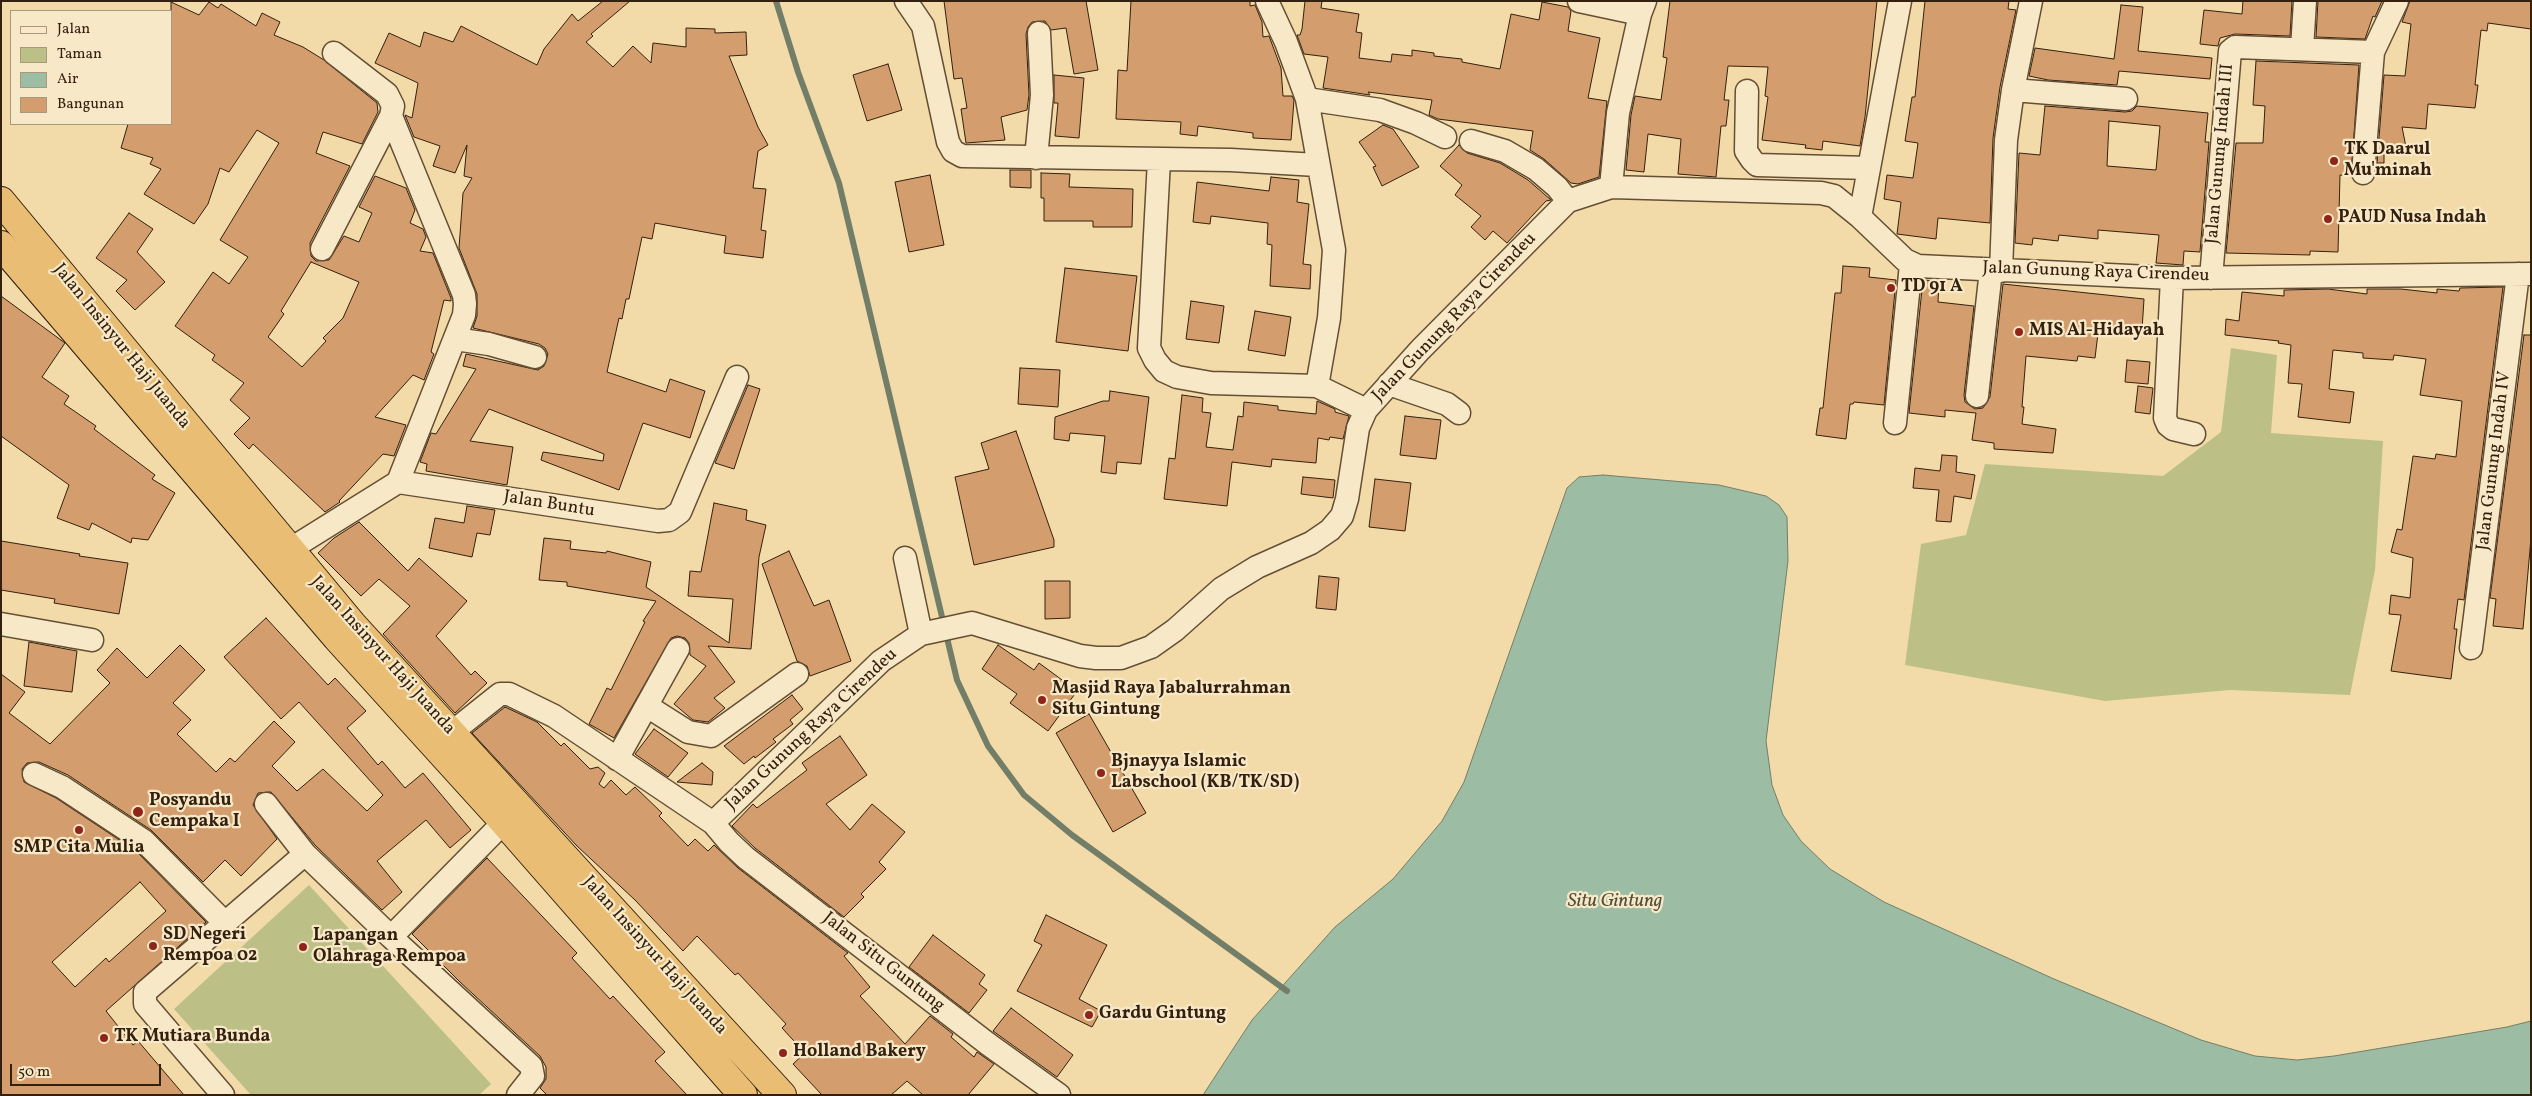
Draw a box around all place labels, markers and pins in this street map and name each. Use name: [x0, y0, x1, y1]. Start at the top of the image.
place label: TK Daarul Mu'minah: [2344, 140, 2432, 182]
marker: TK Daarul Mu'minah: [2328, 155, 2340, 167]
place label: PAUD Nusa Indah: [2338, 208, 2486, 230]
marker: PAUD Nusa Indah: [2322, 213, 2334, 225]
place label: TD 91 A: [1901, 277, 1963, 299]
marker: TD 91 A: [1885, 282, 1897, 294]
place label: MIS Al-Hidayah: [2029, 321, 2164, 343]
marker: MIS Al-Hidayah: [2013, 326, 2025, 338]
place label: Masjid Raya Jabalurrahman Situ Gintung: [1052, 679, 1291, 722]
marker: Masjid Raya Jabalurrahman Situ Gintung: [1036, 694, 1048, 706]
place label: Bjnayya Islamic Labschool (KB/TK/SD): [1111, 752, 1299, 794]
marker: Bjnayya Islamic Labschool (KB/TK/SD): [1095, 767, 1107, 779]
place label: Posyandu Cempaka I: [149, 791, 240, 834]
marker: Posyandu Cempaka I: [131, 805, 145, 819]
marker: SMP Cita Mulia: [73, 824, 85, 836]
place label: SMP Cita Mulia: [14, 838, 144, 860]
place label: SD Negeri Rempoa 02: [163, 925, 257, 968]
place label: Lapangan Olahraga Rempoa: [313, 926, 466, 969]
marker: SD Negeri Rempoa 02: [147, 940, 159, 952]
marker: Lapangan Olahraga Rempoa: [297, 941, 309, 953]
place label: Gardu Gintung: [1099, 1004, 1226, 1026]
marker: Gardu Gintung: [1083, 1009, 1095, 1021]
place label: TK Mutiara Bunda: [114, 1027, 270, 1049]
marker: TK Mutiara Bunda: [98, 1032, 110, 1044]
place label: Holland Bakery: [793, 1042, 926, 1064]
marker: Holland Bakery: [777, 1047, 789, 1059]

